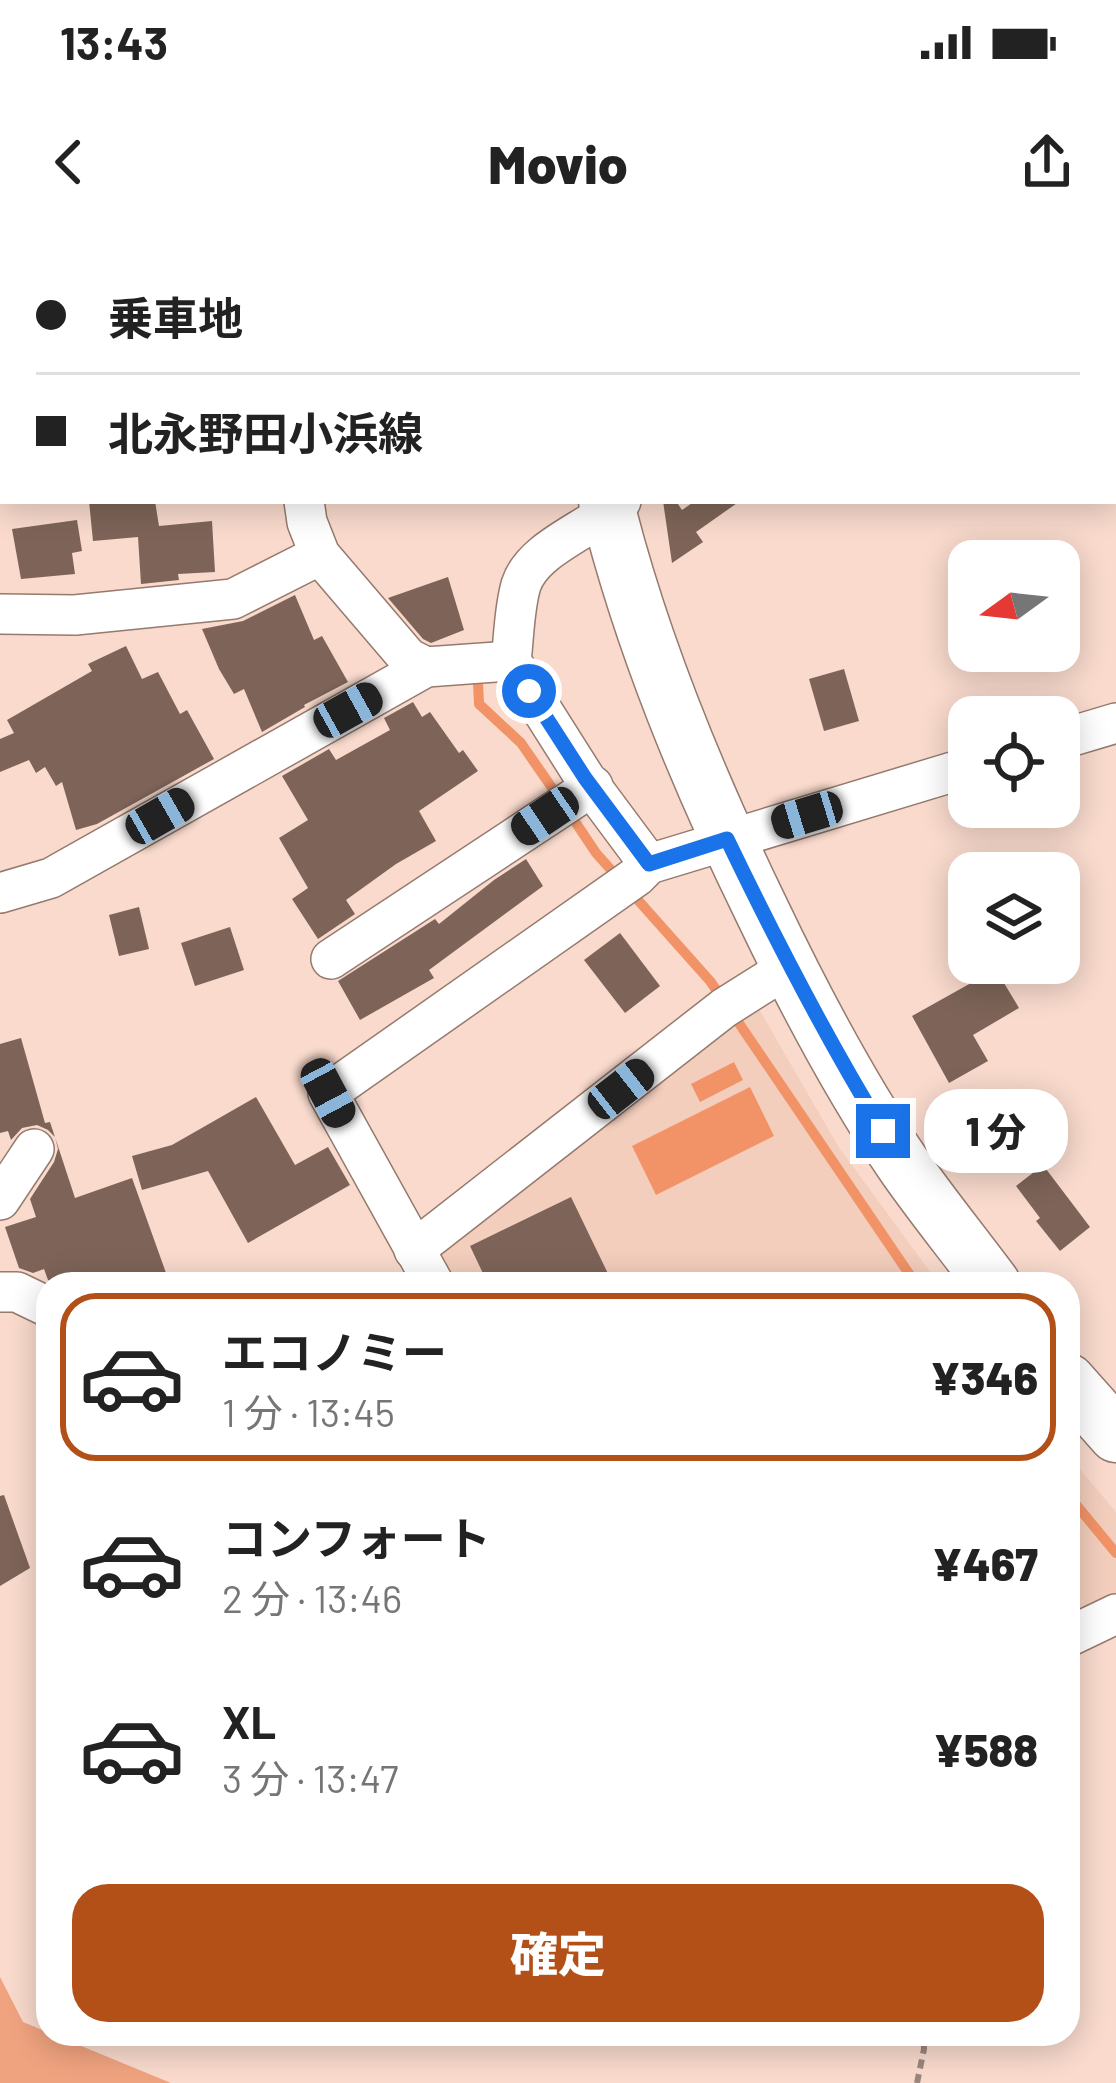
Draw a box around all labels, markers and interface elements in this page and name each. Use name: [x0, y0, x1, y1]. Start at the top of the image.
text: 13:43: [60, 15, 168, 69]
icon: back: [36, 129, 102, 195]
icon: share: [1014, 129, 1080, 195]
text: Movio: [488, 130, 628, 195]
text: 乗車地: [108, 290, 243, 344]
text: 北永野田小浜線: [108, 405, 423, 459]
north arrow: [948, 540, 1080, 672]
map controls: [948, 540, 1080, 984]
route start: [502, 664, 556, 718]
car: [308, 677, 388, 743]
button: locate: [948, 696, 1080, 828]
car: [505, 781, 585, 851]
car: [120, 782, 200, 850]
car: [767, 787, 847, 843]
button: layers: [948, 852, 1080, 984]
car: [295, 1053, 361, 1133]
car: [582, 1053, 660, 1125]
callout: 1 分: [925, 1089, 1069, 1173]
route end: [856, 1104, 910, 1158]
text: 1 分: [966, 1107, 1026, 1154]
icon: car: [78, 1323, 186, 1431]
text: エコノミー: [222, 1324, 447, 1378]
text: ¥346: [930, 1350, 1038, 1404]
text: 1 分 · 13:45: [222, 1388, 395, 1435]
icon: car: [78, 1509, 186, 1617]
text: コンフォート: [222, 1510, 491, 1564]
text: ¥467: [932, 1536, 1038, 1590]
text: 2 分 · 13:46: [222, 1574, 402, 1621]
text: XL: [222, 1694, 276, 1748]
icon: car: [78, 1695, 186, 1803]
text: ¥588: [933, 1722, 1038, 1776]
text: 3 分 · 13:47: [222, 1754, 398, 1801]
button: 確定: [72, 1884, 1044, 2022]

